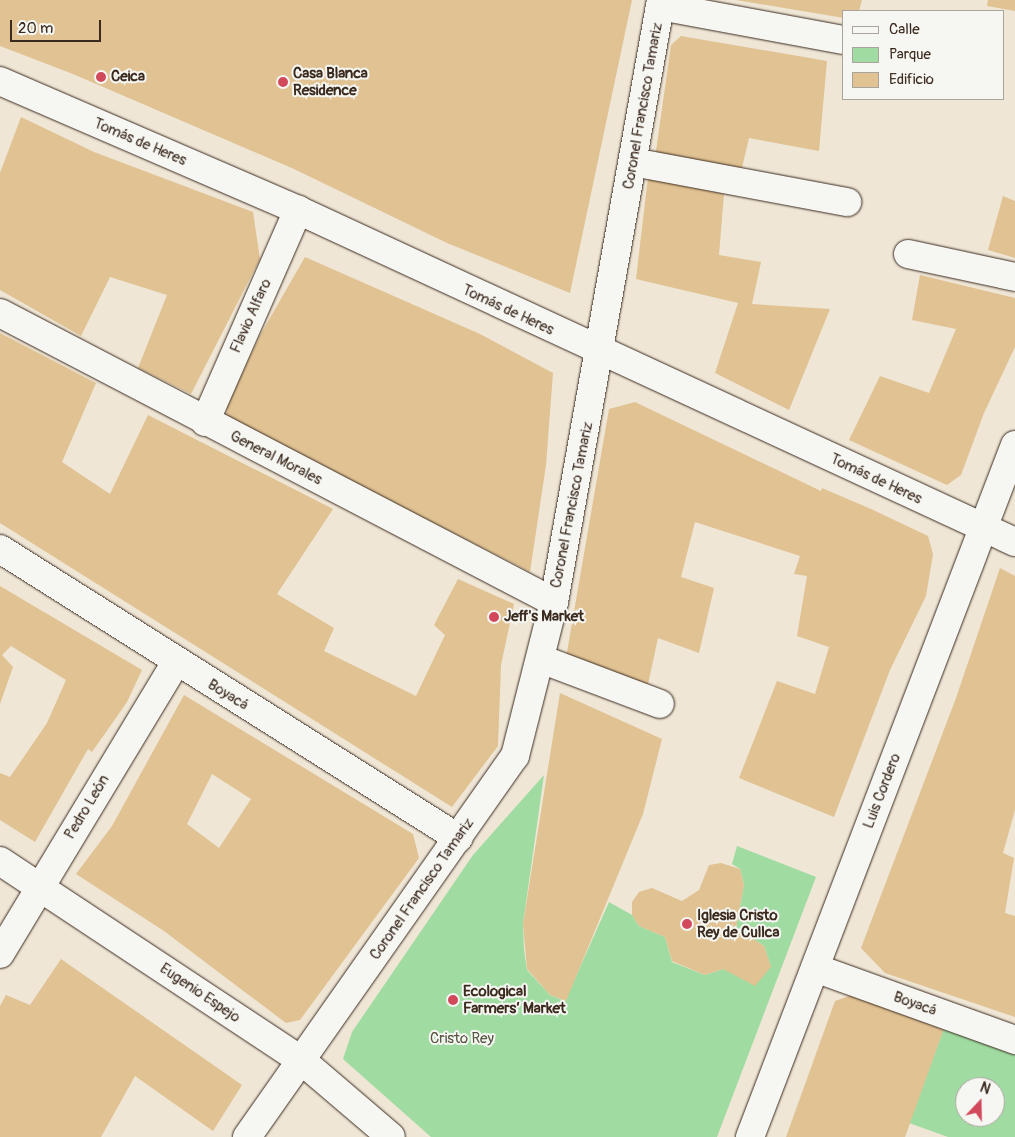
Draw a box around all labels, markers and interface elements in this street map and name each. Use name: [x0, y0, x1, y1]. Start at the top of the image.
scale bar: [12, 10, 104, 42]
legend: [842, 10, 1005, 100]
text: 20 m: [18, 19, 53, 38]
text: Calle: [889, 20, 920, 39]
street label: Coronel Francisco Tamariz: [619, 21, 667, 191]
text: Parque: [889, 45, 931, 64]
place label: Casa Blanca Residence: [293, 64, 368, 99]
place label: Ceica: [111, 68, 145, 86]
text: Edificio: [889, 70, 934, 89]
marker: Ceica: [95, 71, 107, 83]
marker: Casa Blanca Residence: [277, 76, 289, 88]
street label: Tomás de Heres: [91, 114, 189, 170]
street label: Flavio Alfaro: [227, 276, 275, 356]
street label: Tomás de Heres: [459, 281, 557, 339]
street label: Coronel Francisco Tamariz: [547, 420, 597, 590]
street label: General Morales: [227, 427, 325, 489]
street label: Tomás de Heres: [827, 450, 925, 508]
place label: Jeff's Market: [504, 608, 584, 626]
marker: Jeff's Market: [488, 611, 500, 623]
street label: Boyacá: [204, 676, 252, 714]
street label: Luis Cordero: [859, 751, 905, 831]
street label: Pedro León: [61, 772, 113, 842]
street label: Coronel Francisco Tamariz: [366, 815, 478, 963]
place label: Iglesia Cristo Rey de Cullca: [697, 906, 779, 941]
marker: Iglesia Cristo Rey de Cullca: [681, 918, 693, 930]
street label: Eugenio Espejo: [156, 960, 244, 1026]
place label: Ecological Farmers’ Market: [463, 982, 566, 1017]
street label: Boyacá: [891, 988, 939, 1020]
marker: Ecological Farmers’ Market: [447, 994, 459, 1006]
park label: Cristo Rey: [430, 1030, 494, 1048]
north arrow: [955, 1077, 1005, 1127]
text: N: [978, 1079, 993, 1098]

